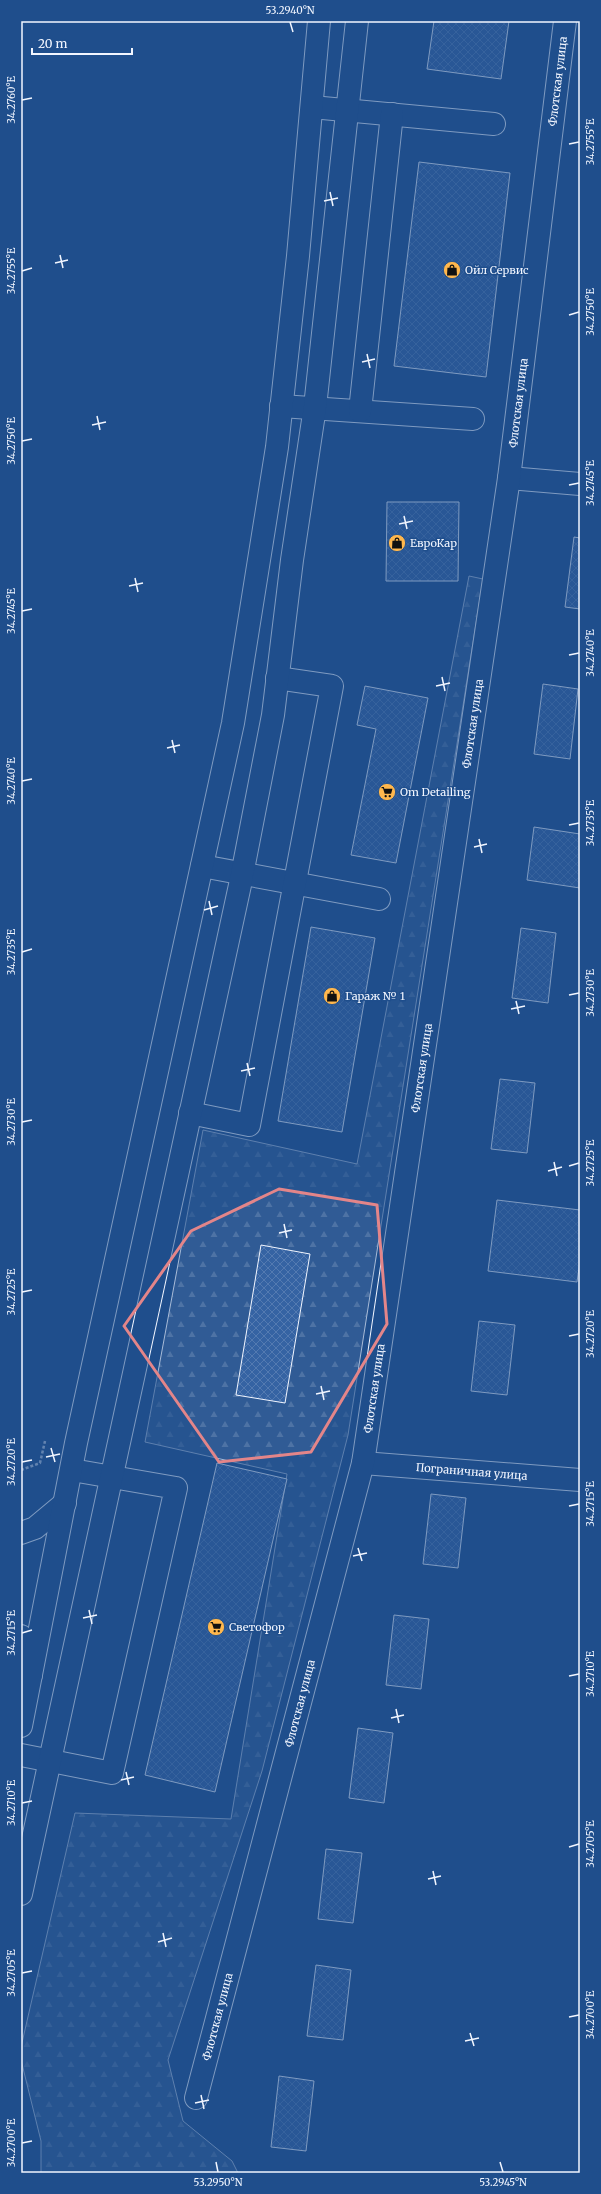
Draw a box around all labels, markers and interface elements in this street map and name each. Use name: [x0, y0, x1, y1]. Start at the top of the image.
text: 53.2940°N: [265, 4, 315, 17]
scale bar: [32, 30, 132, 56]
text: 20 m: [38, 36, 67, 51]
street label: Флотская улица: [545, 36, 570, 127]
text: 34.2760°E: [5, 75, 18, 124]
text: 34.2755°E: [584, 118, 597, 165]
text: 34.2755°E: [5, 247, 18, 294]
shop icon: Ойл Сервис: [442, 260, 462, 280]
place label: Ойл Сервис: [465, 263, 529, 277]
text: 34.2750°E: [584, 288, 597, 336]
street label: Флотская улица: [506, 357, 531, 449]
text: 34.2750°E: [5, 417, 18, 465]
text: 34.2745°E: [584, 459, 597, 506]
shop icon: ЕвроКар: [387, 533, 407, 553]
place label: ЕвроКар: [410, 536, 457, 550]
text: 34.2745°E: [5, 587, 18, 634]
text: 34.2740°E: [584, 629, 597, 677]
street label: Флотская улица: [459, 678, 486, 769]
text: 34.2740°E: [5, 757, 18, 805]
supermarket icon: Om Detailing: [377, 782, 397, 802]
place label: Om Detailing: [400, 785, 471, 799]
text: 34.2735°E: [584, 799, 597, 846]
text: 34.2735°E: [5, 928, 18, 975]
text: 34.2730°E: [584, 969, 597, 1017]
shop icon: Гараж № 1: [322, 986, 342, 1006]
place label: Гараж № 1: [345, 989, 405, 1003]
street label: Флотская улица: [408, 1022, 435, 1114]
text: 34.2730°E: [5, 1098, 18, 1146]
text: 34.2725°E: [584, 1139, 597, 1186]
text: 34.2725°E: [5, 1268, 18, 1315]
text: 34.2720°E: [584, 1309, 597, 1358]
street label: Флотская улица: [361, 1343, 388, 1434]
text: 34.2720°E: [5, 1437, 18, 1486]
street label: Пограничная улица: [415, 1460, 528, 1483]
text: 34.2715°E: [584, 1481, 597, 1527]
text: 34.2715°E: [5, 1610, 18, 1656]
supermarket icon: Светофор: [206, 1617, 226, 1637]
place label: Светофор: [229, 1620, 285, 1634]
text: 34.2710°E: [584, 1650, 597, 1697]
street label: Флотская улица: [282, 1658, 318, 1749]
text: 34.2710°E: [5, 1779, 18, 1826]
text: 34.2705°E: [584, 1820, 597, 1868]
text: 34.2705°E: [5, 1949, 18, 1997]
street label: Флотская улица: [199, 1971, 236, 2062]
text: 34.2700°E: [584, 1990, 597, 2039]
text: 34.2700°E: [5, 2118, 18, 2167]
text: 53.2950°N: [194, 2176, 243, 2189]
text: 53.2945°N: [479, 2176, 527, 2189]

